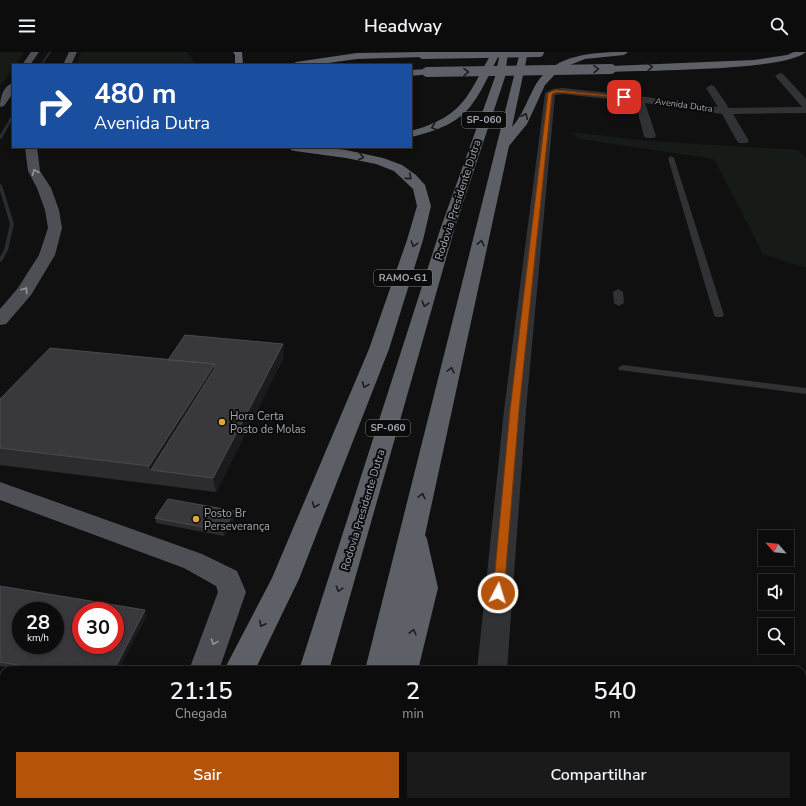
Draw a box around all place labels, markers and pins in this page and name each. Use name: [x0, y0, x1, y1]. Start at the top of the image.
pin: [607, 80, 641, 114]
place label: Hora Certa Posto de Molas: [230, 409, 306, 437]
marker: Hora Certa Posto de Molas: [217, 417, 227, 427]
place label: Posto Br Perseverança: [204, 506, 270, 534]
marker: Posto Br Perseverança: [191, 514, 201, 524]

